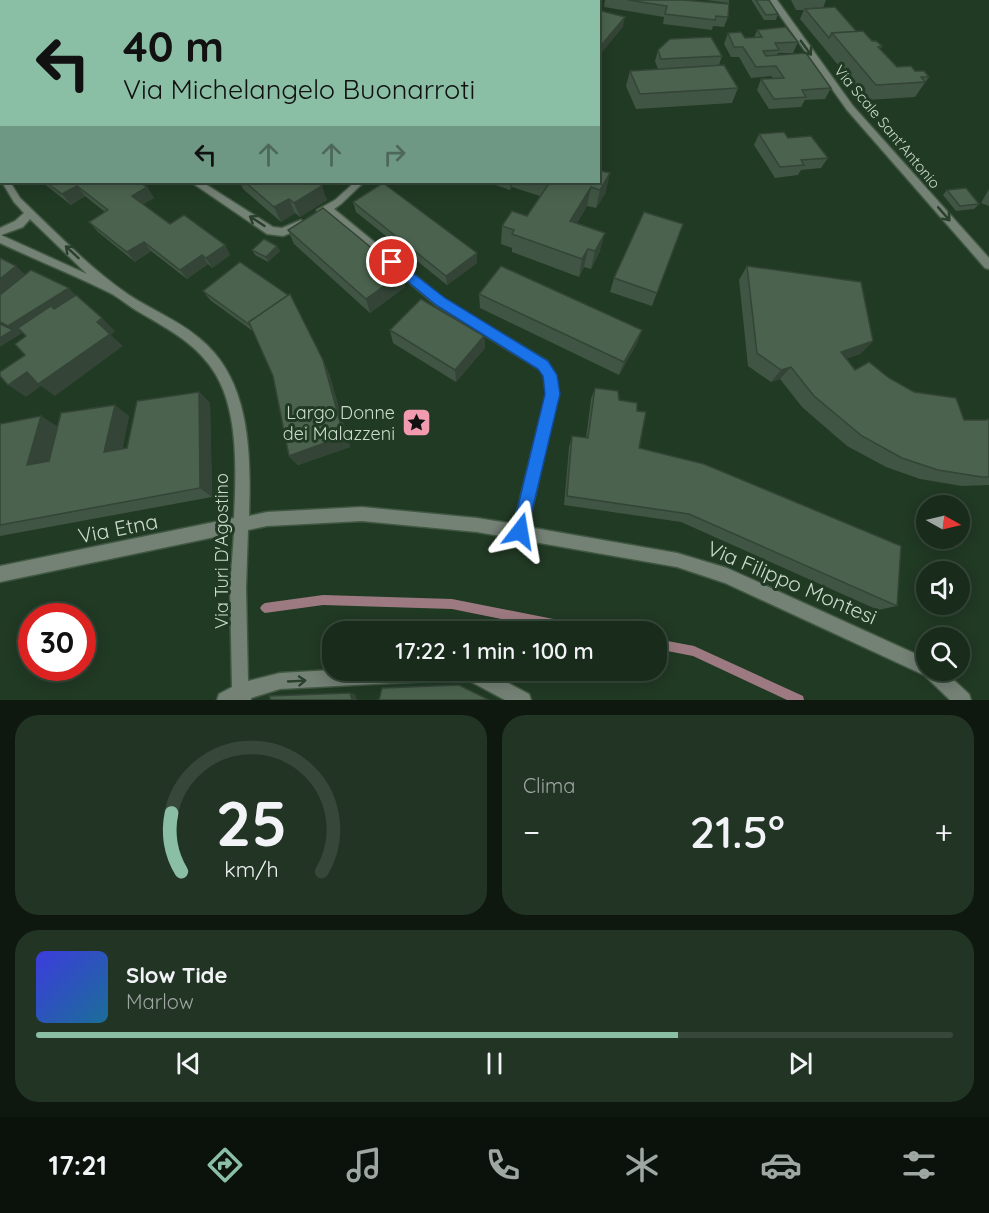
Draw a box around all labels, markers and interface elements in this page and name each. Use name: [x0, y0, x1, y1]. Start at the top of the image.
text: 40 m: [123, 20, 224, 73]
icon: left: [24, 24, 102, 102]
one-way arrow: [799, 40, 812, 56]
street label: Via Scale Sant'Antonio: [830, 61, 945, 192]
text: Via Michelangelo Buonarroti: [123, 72, 475, 106]
icon: left: [189, 138, 222, 171]
icon: ahead: [252, 138, 285, 171]
icon: ahead: [315, 138, 348, 171]
icon: right: [378, 138, 411, 171]
one-way arrow: [937, 206, 951, 221]
one-way arrow: [248, 215, 265, 228]
pin: [366, 236, 417, 287]
one-way arrow: [65, 245, 80, 259]
icon: arrive: [375, 245, 408, 278]
place label: Largo Donne dei Malazzeni: [283, 401, 395, 445]
place icon: Largo Donne dei Malazzeni: [400, 407, 432, 439]
street label: Via Turi D'Agostino: [210, 473, 233, 629]
north arrow: [916, 495, 970, 549]
map controls: [916, 495, 970, 681]
position arrow: [488, 499, 552, 563]
street label: Via Etna: [76, 508, 160, 548]
street label: Via Filippo Montesi: [704, 535, 881, 630]
button: sound: [916, 561, 970, 615]
speed limit sign: 30: [18, 603, 96, 681]
button: search: [916, 627, 970, 681]
text: 17:22 · 1 min · 100 m: [395, 637, 594, 665]
one-way arrow: [287, 675, 307, 686]
text: Clima: [523, 773, 575, 798]
text: 25: [215, 784, 287, 862]
text: 21.5°: [690, 803, 785, 859]
text: −: [523, 811, 540, 852]
text: +: [934, 811, 953, 852]
text: km/h: [224, 856, 278, 882]
text: Slow Tide: [126, 961, 227, 989]
text: Marlow: [126, 989, 194, 1014]
icon: previous: [172, 1047, 205, 1080]
icon: pause: [478, 1047, 511, 1080]
icon: next: [784, 1047, 817, 1080]
icon: directions: [204, 1144, 246, 1186]
icon: music: [343, 1144, 385, 1186]
icon: phone: [482, 1144, 524, 1186]
icon: climate: [621, 1144, 663, 1186]
icon: car: [760, 1144, 802, 1186]
icon: filters: [898, 1144, 940, 1186]
text: 17:21: [48, 1148, 107, 1182]

